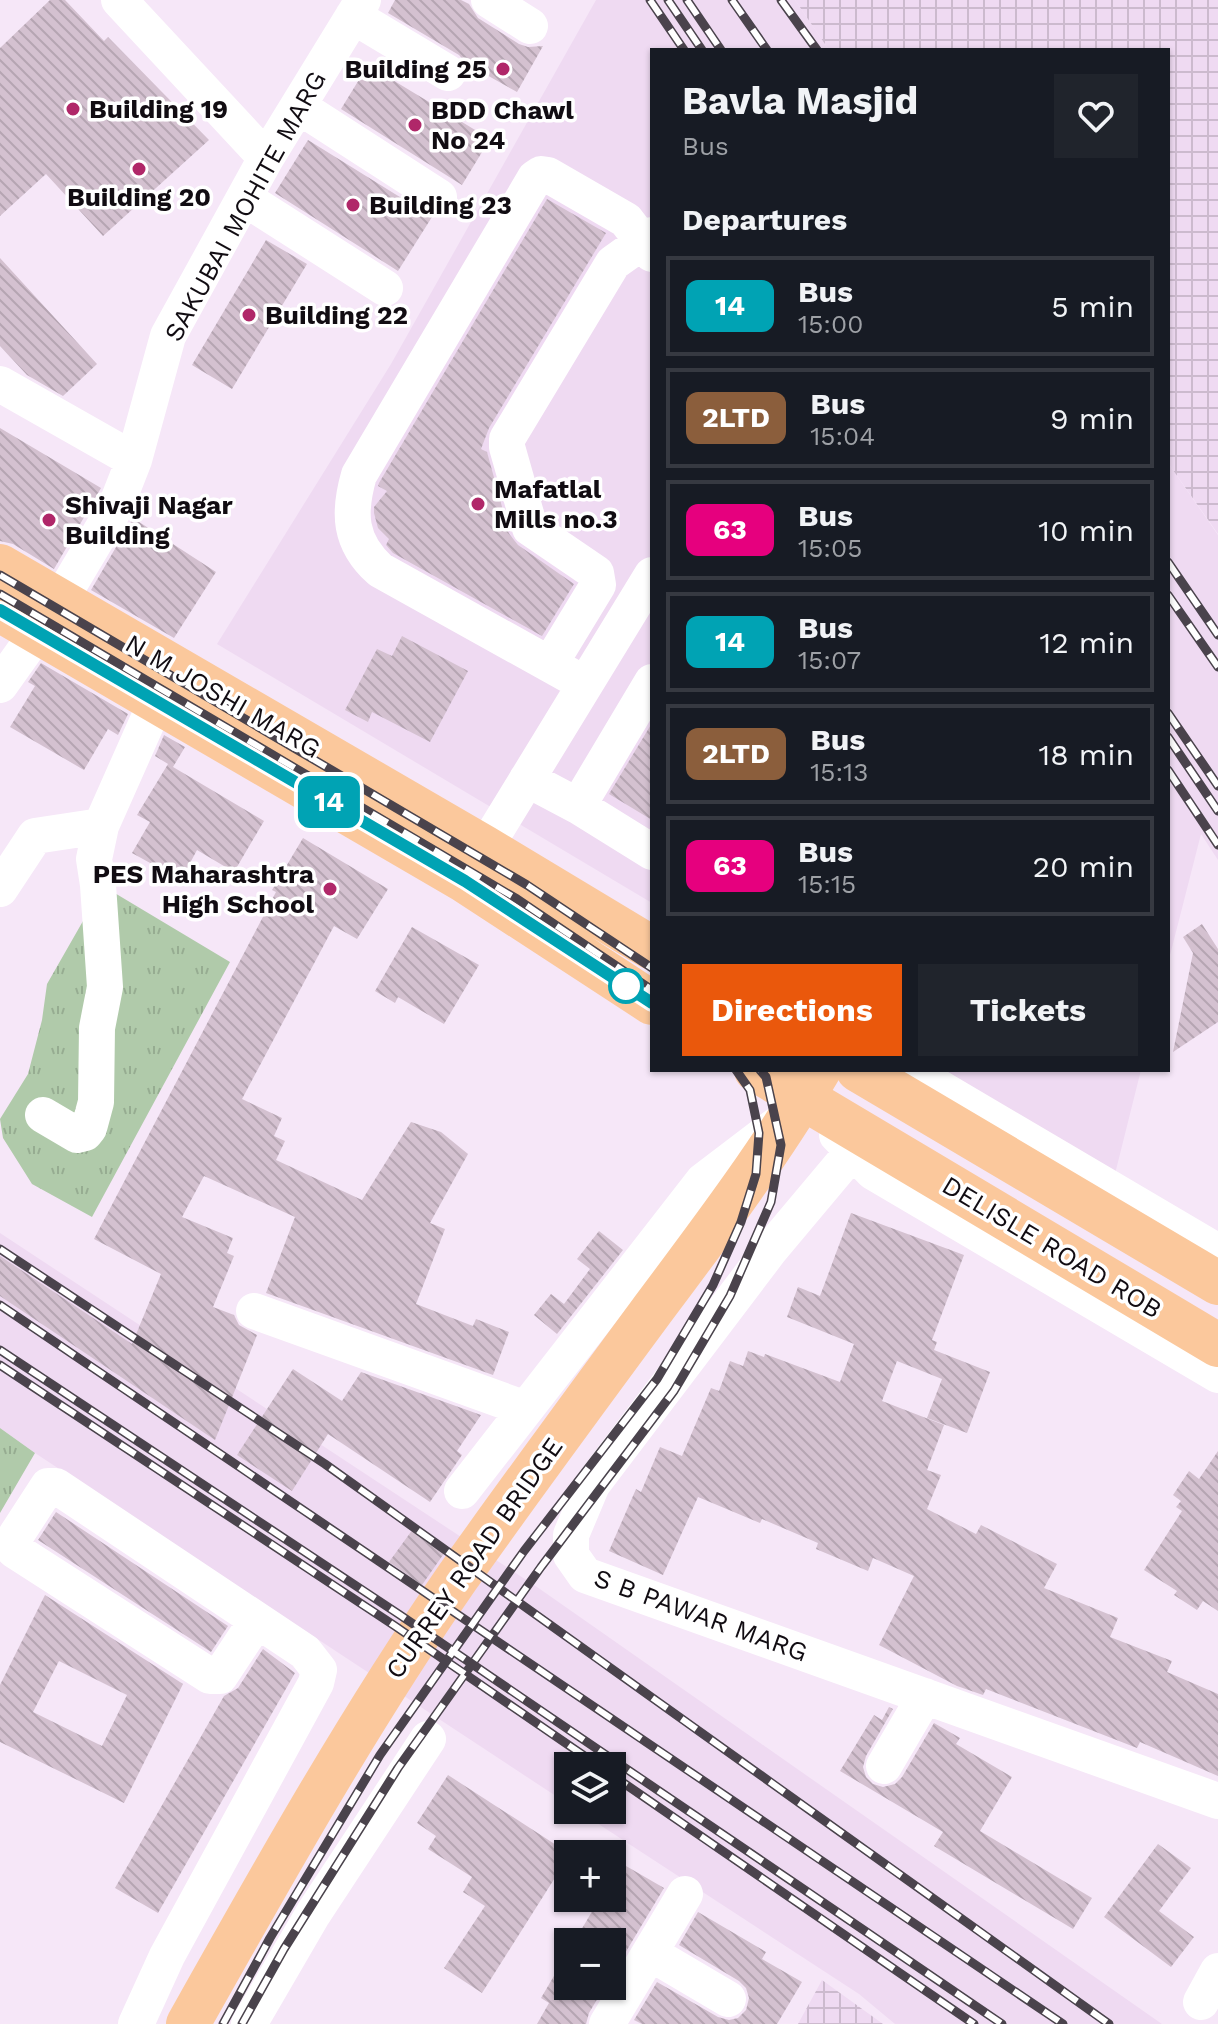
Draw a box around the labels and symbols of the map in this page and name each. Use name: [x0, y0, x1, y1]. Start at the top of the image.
place label: Building 25: [344, 54, 487, 84]
marker: Building 25: [494, 60, 512, 78]
street label: SAKUBAI MOHITE MARG: [158, 66, 332, 346]
place label: Building 19: [89, 94, 228, 124]
place label: BDD Chawl No 24: [431, 95, 574, 155]
marker: Building 19: [64, 100, 82, 118]
marker: BDD Chawl No 24: [406, 116, 424, 134]
marker: Building 20: [130, 160, 148, 178]
place label: Building 20: [67, 182, 211, 212]
place label: Building 23: [369, 190, 512, 220]
marker: Building 23: [344, 196, 362, 214]
place label: Building 22: [265, 300, 408, 330]
marker: Building 22: [240, 306, 258, 324]
place label: Mafatlal Mills no.3: [494, 474, 618, 534]
place label: Shivaji Nagar Building: [65, 490, 233, 550]
marker: Mafatlal Mills no.3: [469, 495, 487, 513]
marker: Shivaji Nagar Building: [40, 511, 58, 529]
street label: N M JOSHI MARG: [120, 628, 326, 764]
line badge: 14: [293, 776, 365, 828]
place label: PES Maharashtra High School: [93, 859, 314, 919]
marker: PES Maharashtra High School: [321, 880, 339, 898]
unlabelled marker: [609, 969, 643, 1003]
street label: DELISLE ROAD ROB: [937, 1170, 1167, 1324]
street label: CURREY ROAD BRIDGE: [379, 1432, 569, 1684]
street label: S B PAWAR MARG: [590, 1562, 812, 1668]

